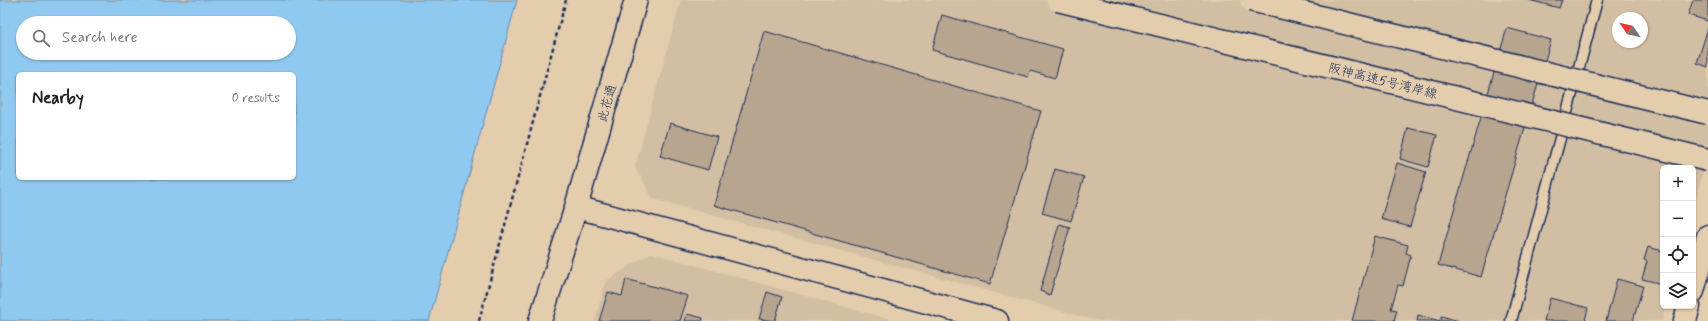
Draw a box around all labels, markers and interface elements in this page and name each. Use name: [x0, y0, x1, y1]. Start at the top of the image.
north arrow: [1612, 12, 1648, 48]
search box: [16, 16, 296, 60]
icon: search: [30, 27, 52, 49]
text: Search here: [62, 28, 138, 48]
street label: 阪神高速5号湾岸線: [1326, 60, 1440, 103]
street label: 此花通: [594, 82, 621, 125]
text: Nearby: [32, 87, 84, 109]
text: 0 results: [232, 90, 280, 107]
map controls: [1660, 165, 1696, 309]
button: +: [1660, 165, 1696, 201]
button: −: [1660, 201, 1696, 237]
button: locate: [1660, 237, 1696, 273]
button: layers: [1660, 273, 1696, 309]

